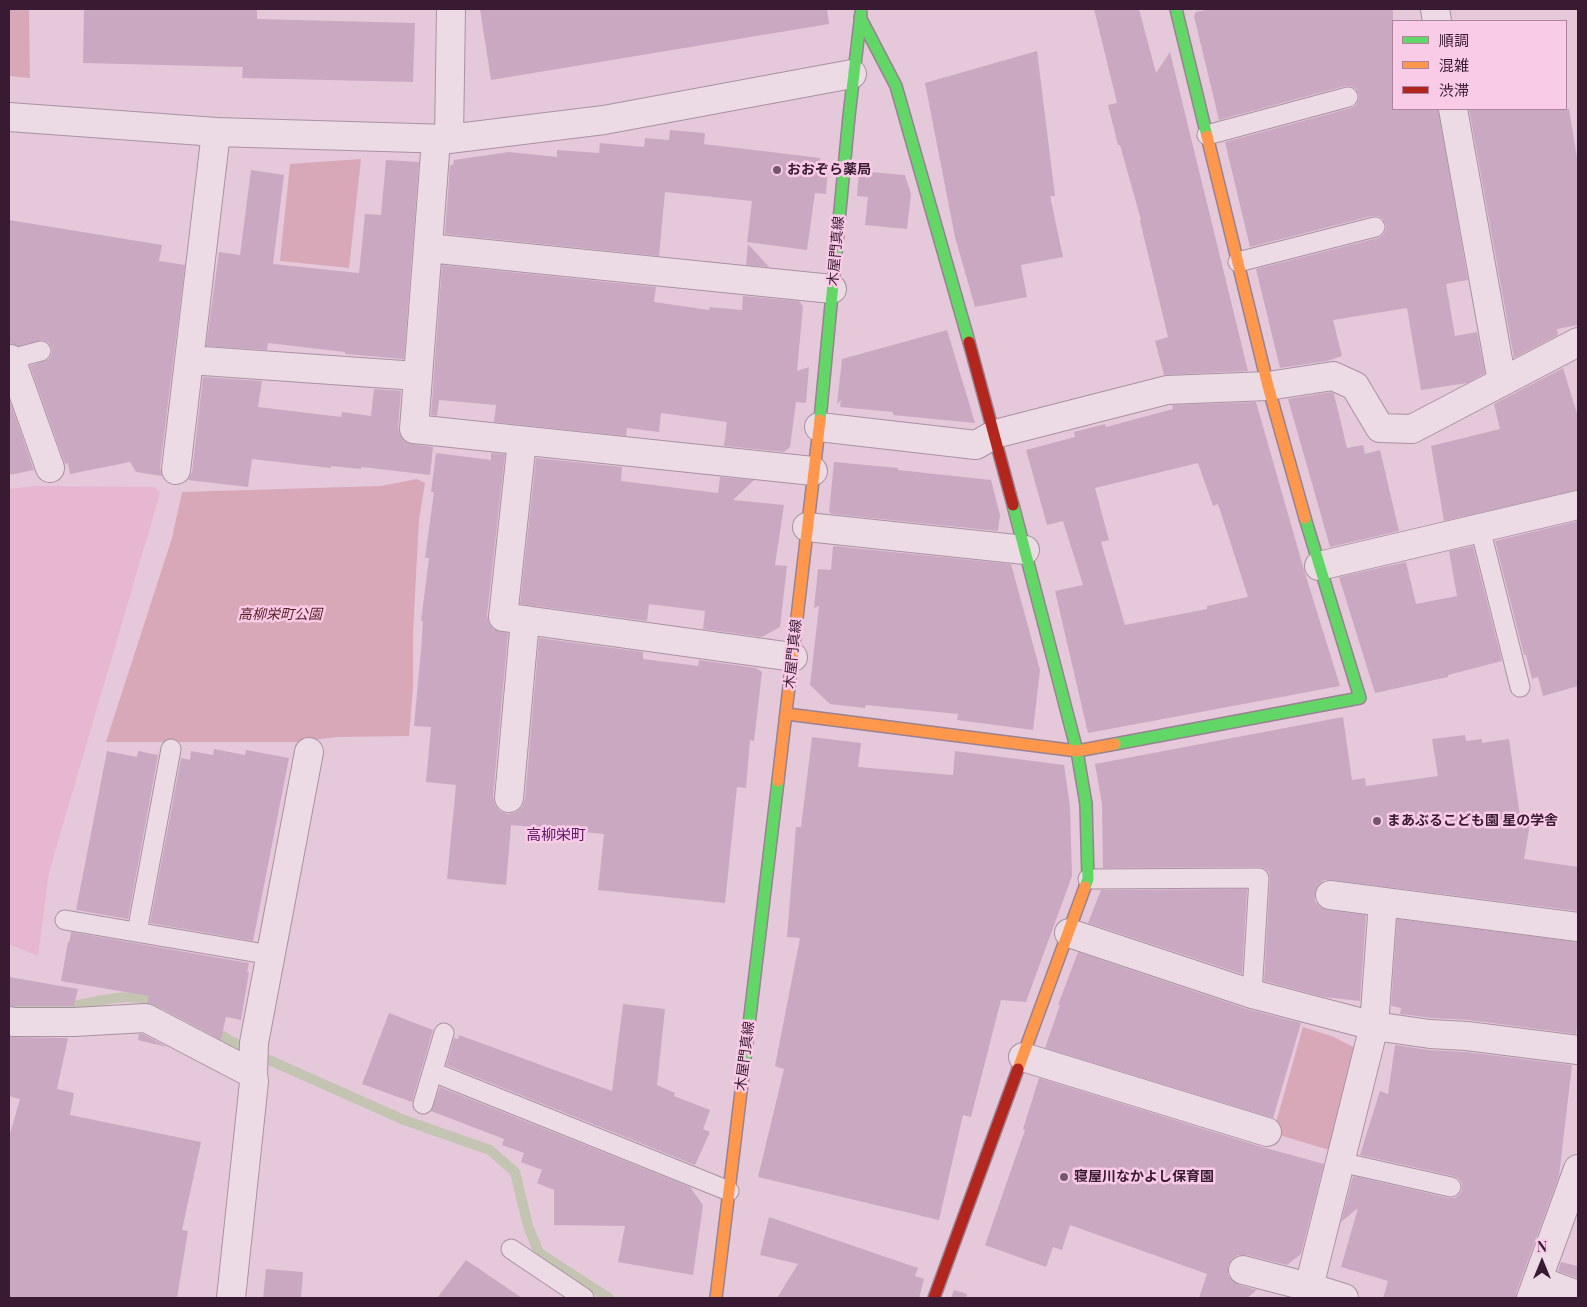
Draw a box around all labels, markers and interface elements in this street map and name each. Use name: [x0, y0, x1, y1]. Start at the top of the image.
legend: [1392, 20, 1567, 110]
text: 順調: [1439, 30, 1469, 50]
text: 混雑: [1439, 55, 1469, 75]
text: 渋滞: [1439, 80, 1469, 100]
place label: おおぞら薬局: [787, 162, 871, 178]
marker: おおぞら薬局: [771, 164, 783, 176]
street label: 木屋門真線: [825, 215, 847, 287]
park label: 高柳栄町公園: [238, 607, 322, 623]
street label: 木屋門真線: [781, 618, 805, 690]
place label: まあぶるこども園 星の学舎: [1387, 813, 1558, 829]
marker: まあぶるこども園 星の学舎: [1371, 815, 1383, 827]
district label: 高柳栄町: [526, 826, 586, 844]
street label: 木屋門真線: [732, 1020, 758, 1092]
place label: 寝屋川なかよし保育園: [1074, 1169, 1214, 1185]
marker: 寝屋川なかよし保育園: [1058, 1171, 1070, 1183]
north arrow: [1517, 1237, 1567, 1287]
text: N: [1537, 1237, 1547, 1256]

